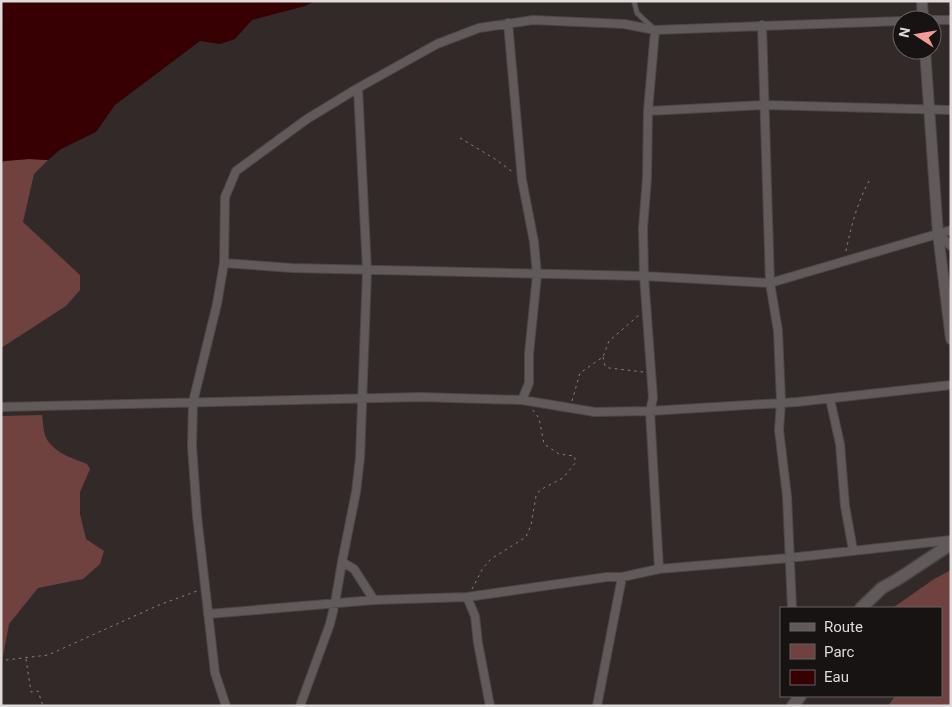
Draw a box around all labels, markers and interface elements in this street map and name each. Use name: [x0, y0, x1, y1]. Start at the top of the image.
north arrow: [892, 10, 942, 60]
text: N: [895, 26, 913, 39]
legend: [780, 607, 942, 697]
text: Route: [824, 618, 863, 636]
text: Parc: [824, 643, 854, 661]
text: Eau: [824, 668, 849, 686]

